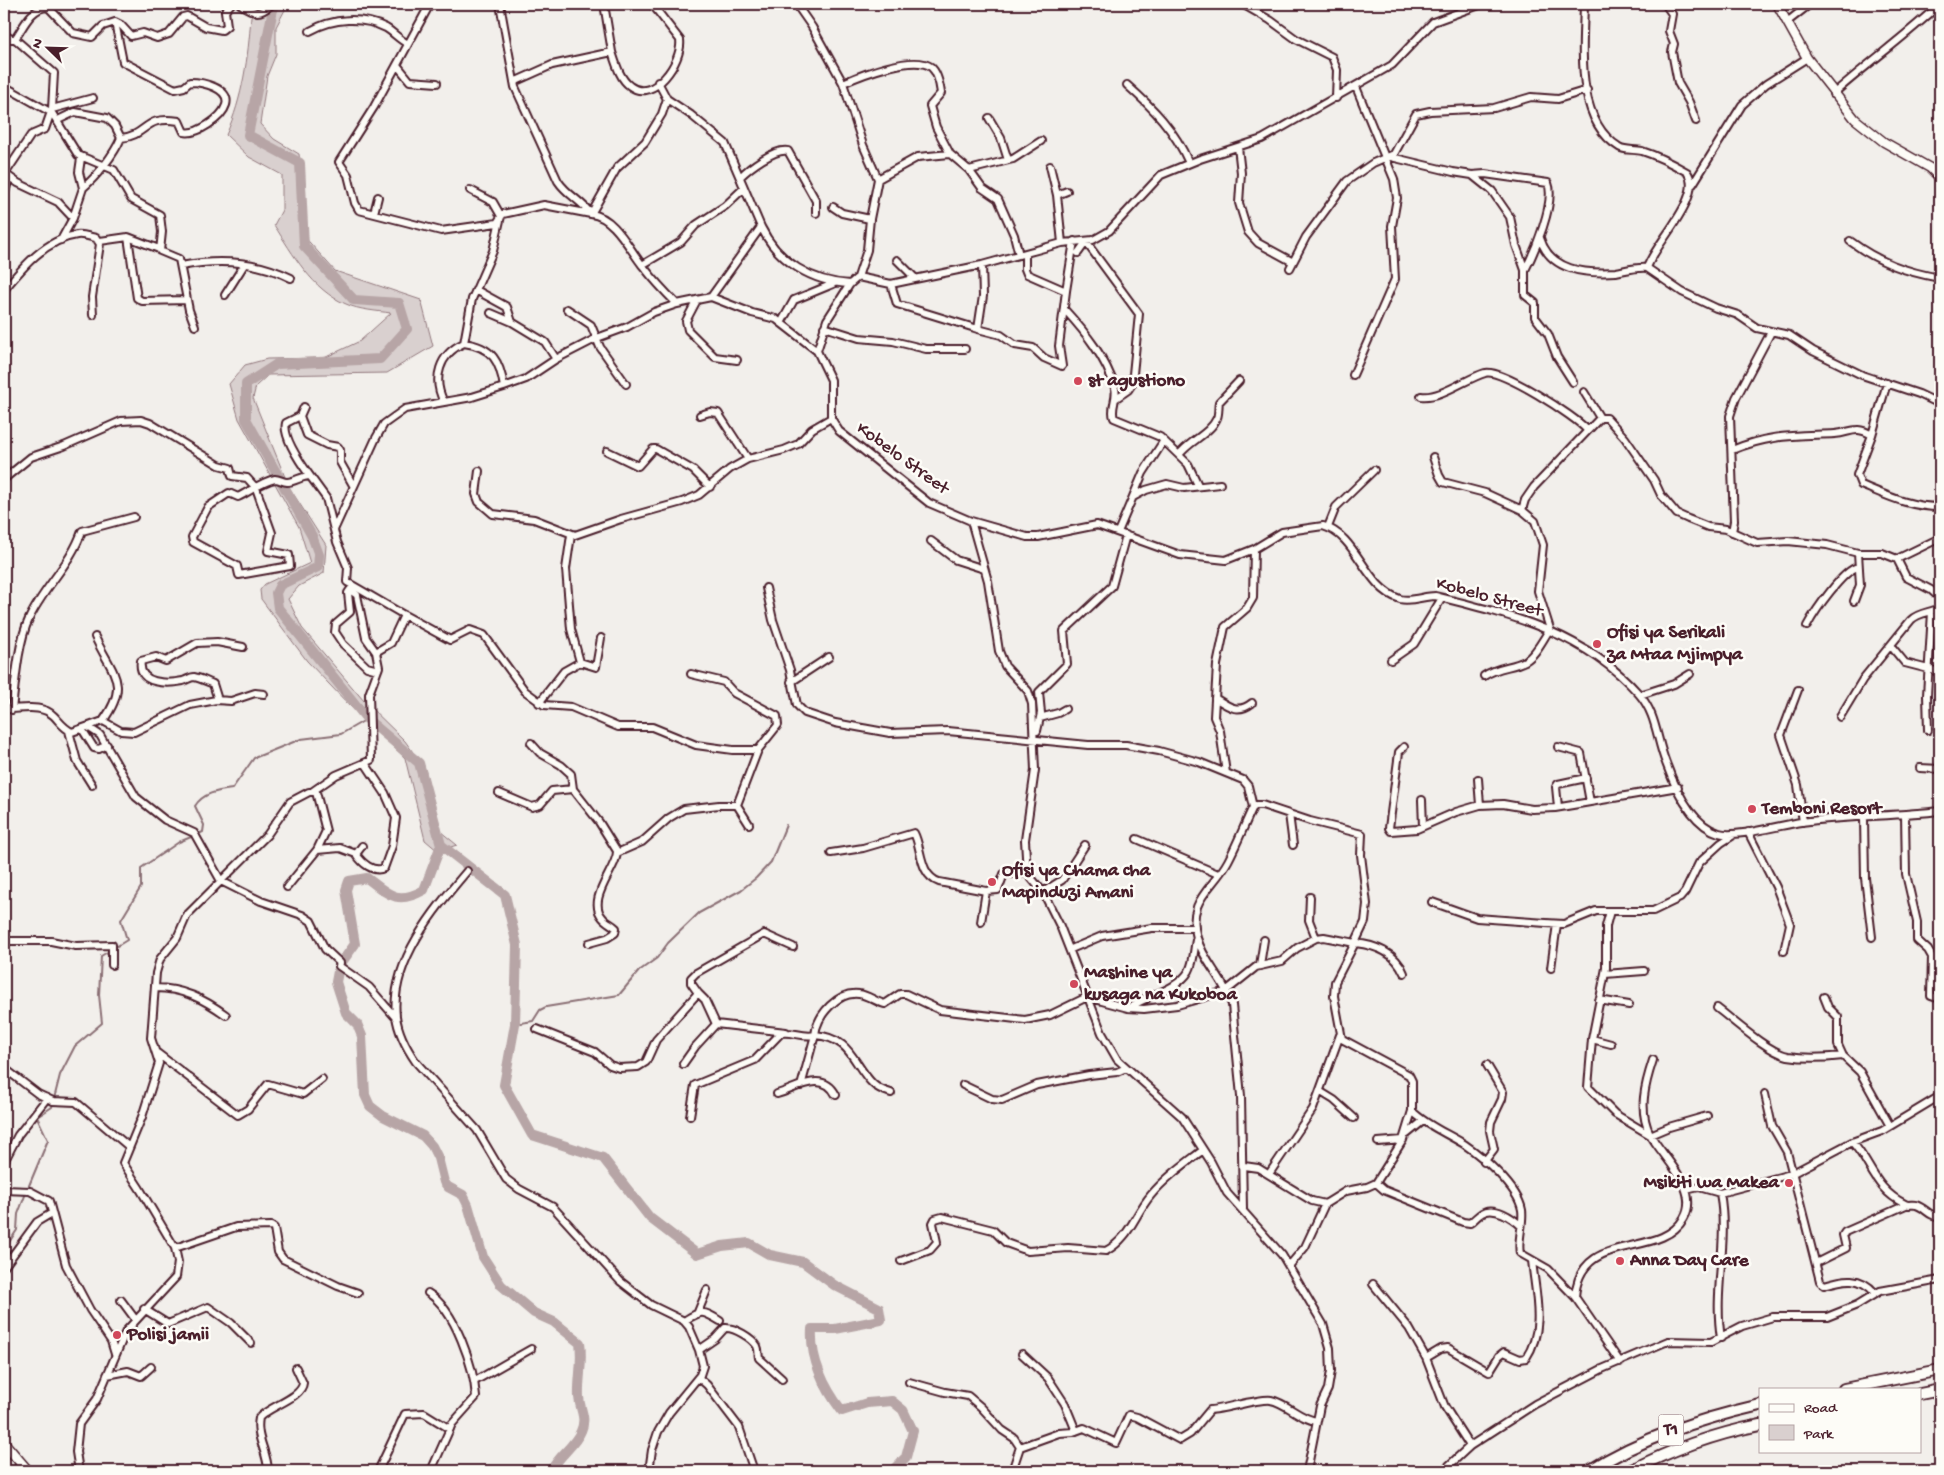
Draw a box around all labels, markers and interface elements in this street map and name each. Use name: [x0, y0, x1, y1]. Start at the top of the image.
north arrow: [22, 22, 72, 72]
text: N: [29, 36, 48, 51]
place label: st agustiono: [1088, 370, 1185, 393]
marker: st agustiono: [1072, 375, 1084, 387]
street label: Kobelo Street: [851, 418, 955, 502]
street label: Kobelo Street: [1433, 573, 1547, 624]
place label: Ofisi ya Serikali za Mtaa Mjimpya: [1606, 622, 1744, 667]
marker: Ofisi ya Serikali za Mtaa Mjimpya: [1591, 638, 1603, 650]
place label: Temboni Resort: [1760, 798, 1883, 821]
marker: Temboni Resort: [1746, 803, 1758, 815]
place label: Ofisi ya Chama cha Mapinduzi Amani: [1002, 860, 1152, 905]
marker: Ofisi ya Chama cha Mapinduzi Amani: [986, 876, 998, 888]
place label: Mashine ya kusaga na Kukoboa: [1084, 962, 1238, 1007]
marker: Mashine ya kusaga na Kukoboa: [1068, 978, 1080, 990]
place label: Msikiti wa Makea: [1643, 1172, 1780, 1195]
marker: Msikiti wa Makea: [1783, 1177, 1795, 1189]
place label: Anna Day Care: [1629, 1250, 1750, 1273]
marker: Anna Day Care: [1614, 1255, 1626, 1267]
place label: Polisi jamii: [126, 1324, 209, 1347]
marker: Polisi jamii: [111, 1329, 123, 1341]
legend: [1759, 1388, 1922, 1452]
text: Road: [1804, 1400, 1838, 1418]
road number: T1: [1658, 1414, 1684, 1446]
text: Park: [1803, 1426, 1834, 1444]

